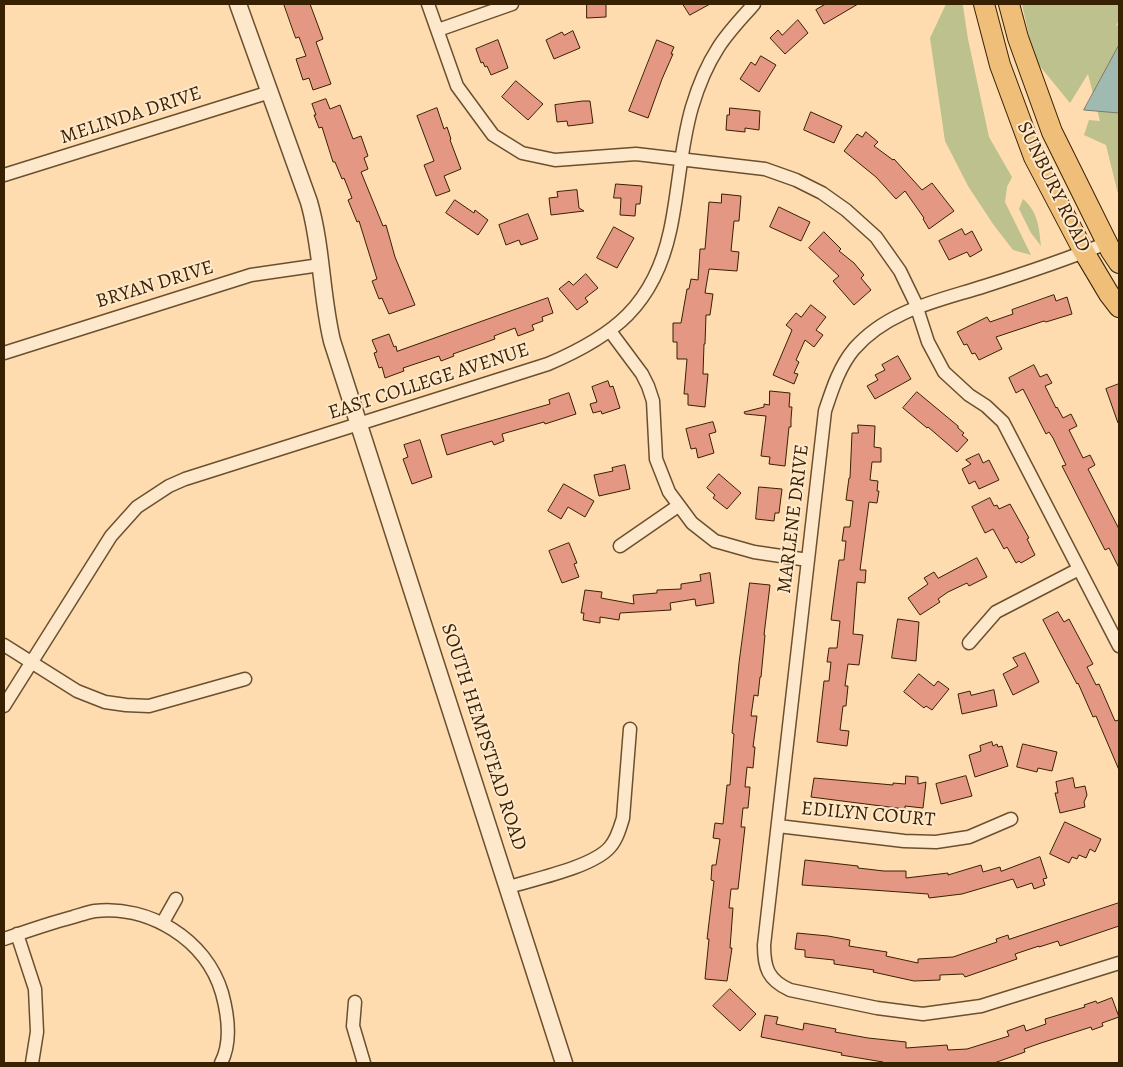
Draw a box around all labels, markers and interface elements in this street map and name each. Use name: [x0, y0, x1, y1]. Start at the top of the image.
street label: MELINDA DRIVE: [57, 82, 205, 150]
street label: SUNBURY ROAD: [1011, 118, 1095, 256]
street label: BRYAN DRIVE: [93, 256, 217, 314]
street label: EAST COLLEGE AVENUE: [326, 338, 532, 426]
street label: MARLENE DRIVE: [773, 443, 815, 595]
street label: SOUTH HEMPSTEAD ROAD: [435, 620, 531, 854]
street label: EDILYN COURT: [800, 797, 936, 833]

